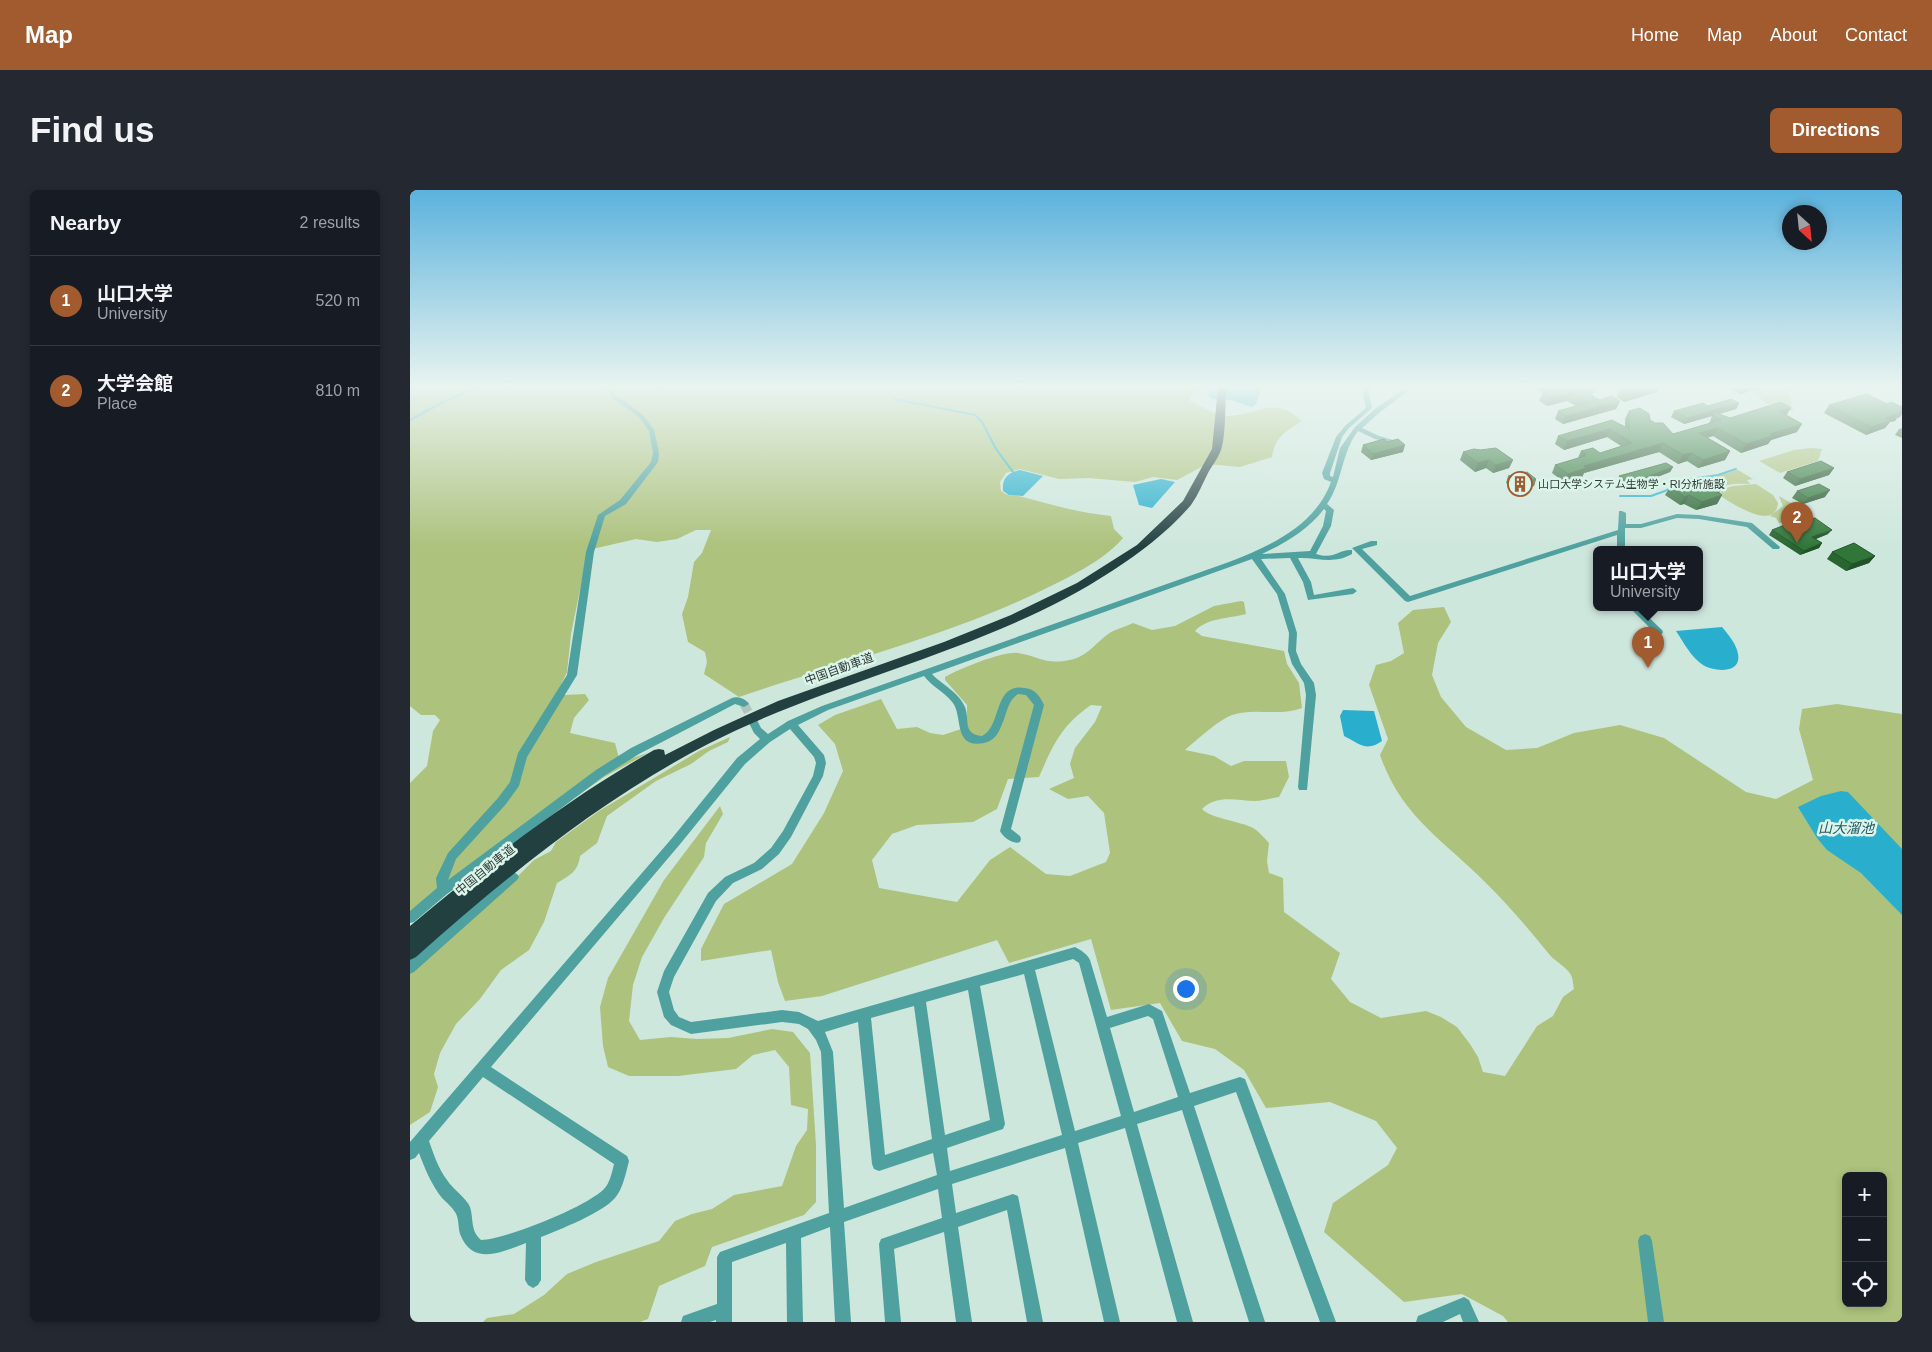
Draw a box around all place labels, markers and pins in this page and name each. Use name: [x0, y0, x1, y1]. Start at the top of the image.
building icon: 山口大学システム生物学・RI分析施設: [1507, 471, 1533, 497]
place label: 山口大学システム生物学・RI分析施設: [1538, 478, 1725, 490]
pin: 2: [1781, 502, 1813, 543]
pin: 1: [1632, 627, 1664, 668]

